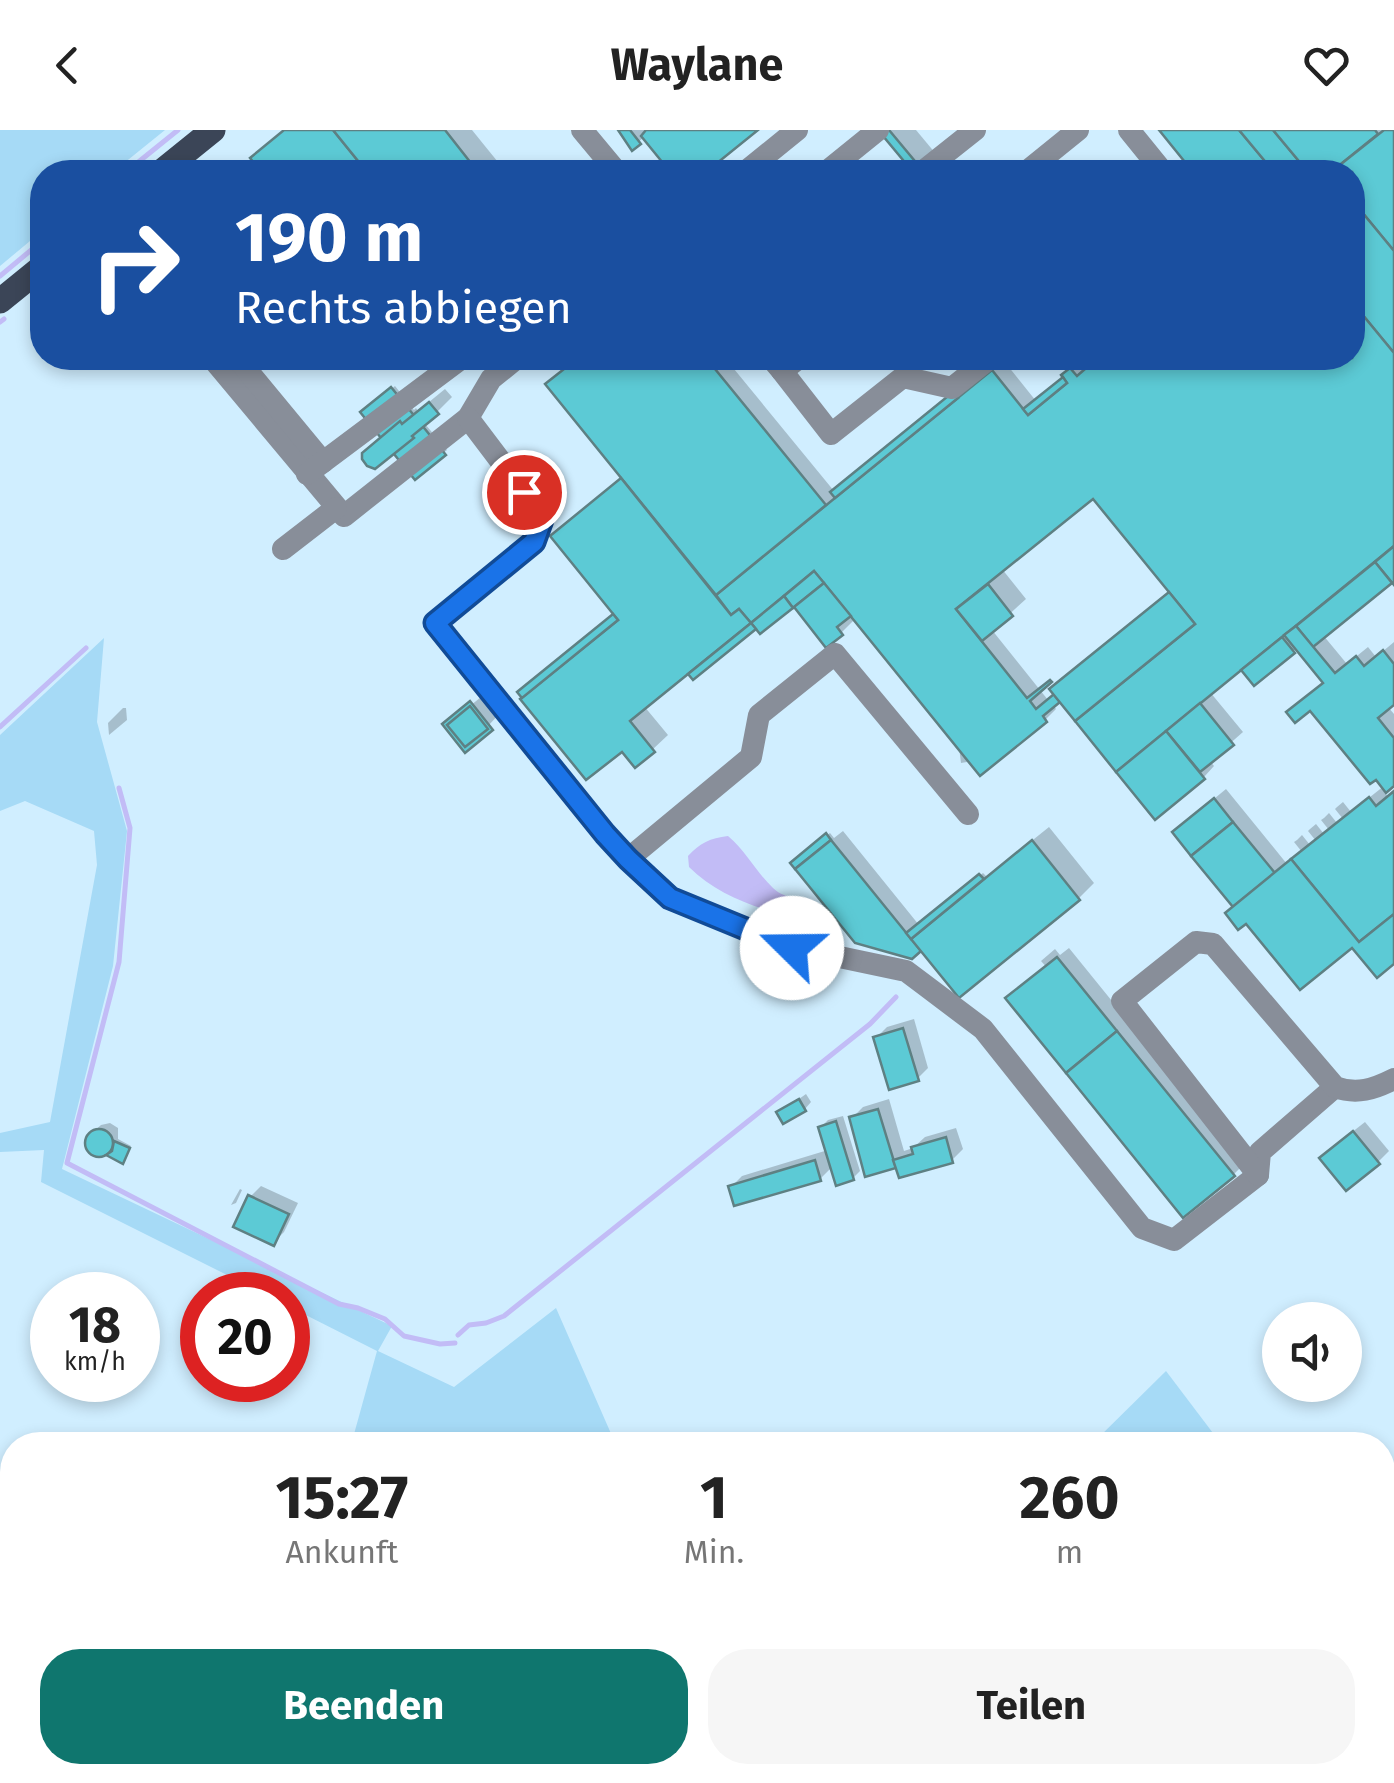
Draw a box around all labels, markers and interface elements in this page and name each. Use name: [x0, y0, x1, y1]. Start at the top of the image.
icon: back: [40, 38, 95, 93]
text: Waylane: [611, 38, 783, 92]
icon: heart: [1299, 38, 1354, 93]
text: 190 m: [235, 196, 423, 280]
icon: right: [70, 200, 200, 330]
text: Rechts abbiegen: [235, 281, 572, 335]
pin: [482, 450, 567, 535]
icon: arrive: [497, 465, 552, 520]
position arrow: [740, 896, 844, 1000]
speed limit sign: 20: [180, 1272, 310, 1402]
text: 18: [69, 1295, 121, 1355]
map controls: [1262, 1302, 1362, 1402]
button: sound: [1262, 1302, 1362, 1402]
text: km/h: [64, 1347, 126, 1377]
text: 15:27: [275, 1462, 408, 1534]
text: 1: [700, 1462, 728, 1534]
text: 260: [1020, 1462, 1120, 1534]
text: Ankunft: [285, 1533, 398, 1571]
text: Min.: [684, 1533, 744, 1571]
text: m: [1056, 1533, 1083, 1571]
button: Beenden: [40, 1649, 688, 1764]
button: Teilen: [708, 1649, 1355, 1764]

